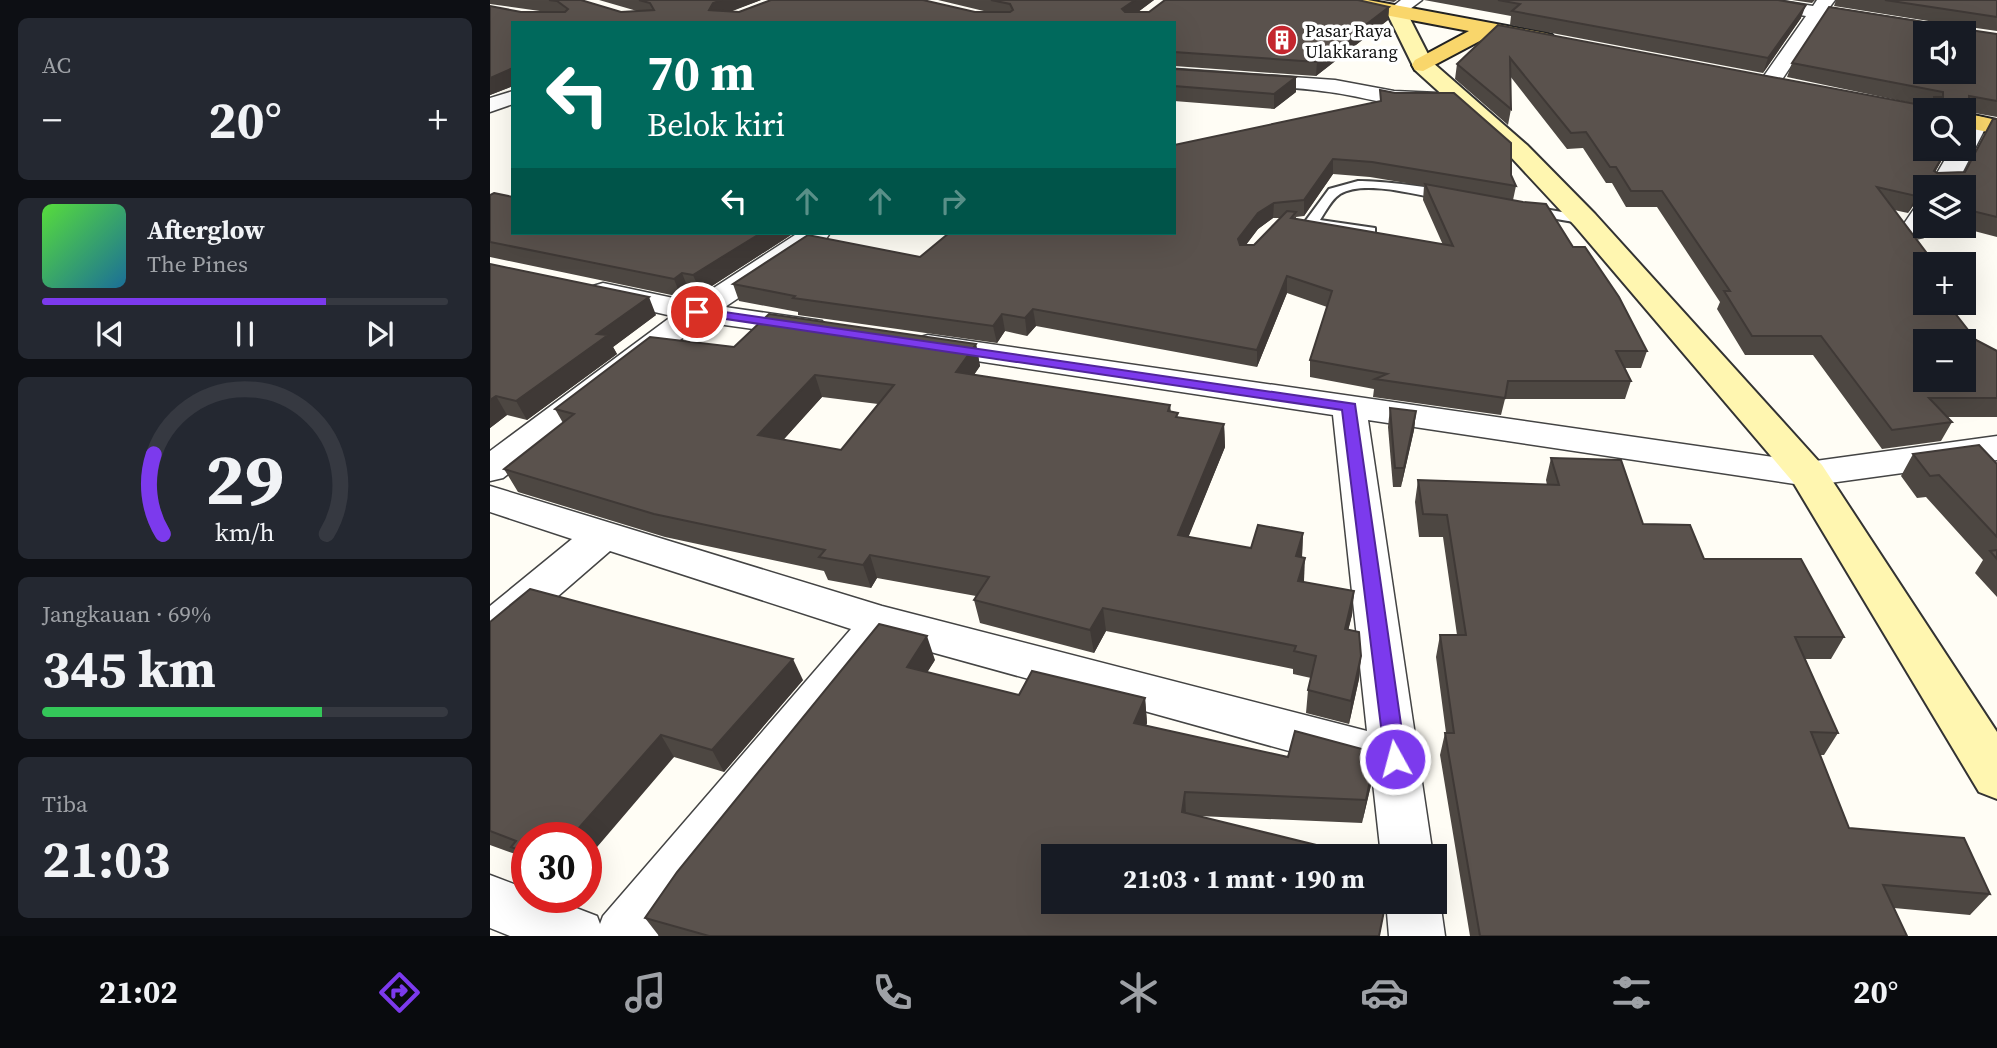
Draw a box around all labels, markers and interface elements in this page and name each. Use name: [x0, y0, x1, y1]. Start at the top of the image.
place label: Pasar Raya Ulakkarang: [1305, 18, 1398, 64]
map controls: [1913, 21, 1976, 392]
button: sound: [1913, 21, 1976, 84]
building icon: Pasar Raya Ulakkarang: [1265, 23, 1299, 57]
text: 70 m: [647, 39, 755, 106]
text: AC: [42, 49, 71, 81]
icon: left: [532, 49, 623, 140]
text: 20°: [208, 84, 282, 155]
text: −: [42, 94, 62, 146]
text: +: [428, 94, 448, 146]
button: search: [1913, 98, 1976, 161]
text: Belok kiri: [647, 103, 785, 147]
button: layers: [1913, 175, 1976, 238]
icon: left: [715, 182, 753, 220]
icon: ahead: [788, 182, 826, 220]
icon: ahead: [861, 182, 899, 220]
icon: right: [934, 182, 972, 220]
text: Afterglow: [147, 212, 265, 248]
text: The Pines: [147, 248, 248, 280]
button: +: [1913, 252, 1976, 315]
pin: [667, 282, 727, 342]
icon: arrive: [678, 293, 716, 331]
icon: previous: [91, 315, 129, 353]
icon: pause: [226, 315, 264, 353]
icon: next: [361, 315, 399, 353]
button: −: [1913, 329, 1976, 392]
text: 29: [206, 429, 284, 528]
text: km/h: [215, 515, 275, 549]
text: Jangkauan · 69%: [42, 598, 211, 630]
text: 345 km: [42, 633, 216, 704]
position arrow: [1358, 722, 1432, 796]
text: Tiba: [42, 788, 88, 820]
speed limit sign: 30: [511, 822, 602, 913]
text: 21:03: [42, 823, 170, 894]
text: 21:03 · 1 mnt · 190 m: [1123, 861, 1365, 897]
icon: directions: [375, 968, 424, 1017]
icon: music: [621, 968, 670, 1017]
icon: phone: [868, 968, 917, 1017]
icon: climate: [1114, 968, 1163, 1017]
icon: car: [1360, 968, 1409, 1017]
icon: filters: [1607, 968, 1656, 1017]
text: 21:02: [99, 970, 178, 1014]
text: 20°: [1853, 970, 1898, 1014]

